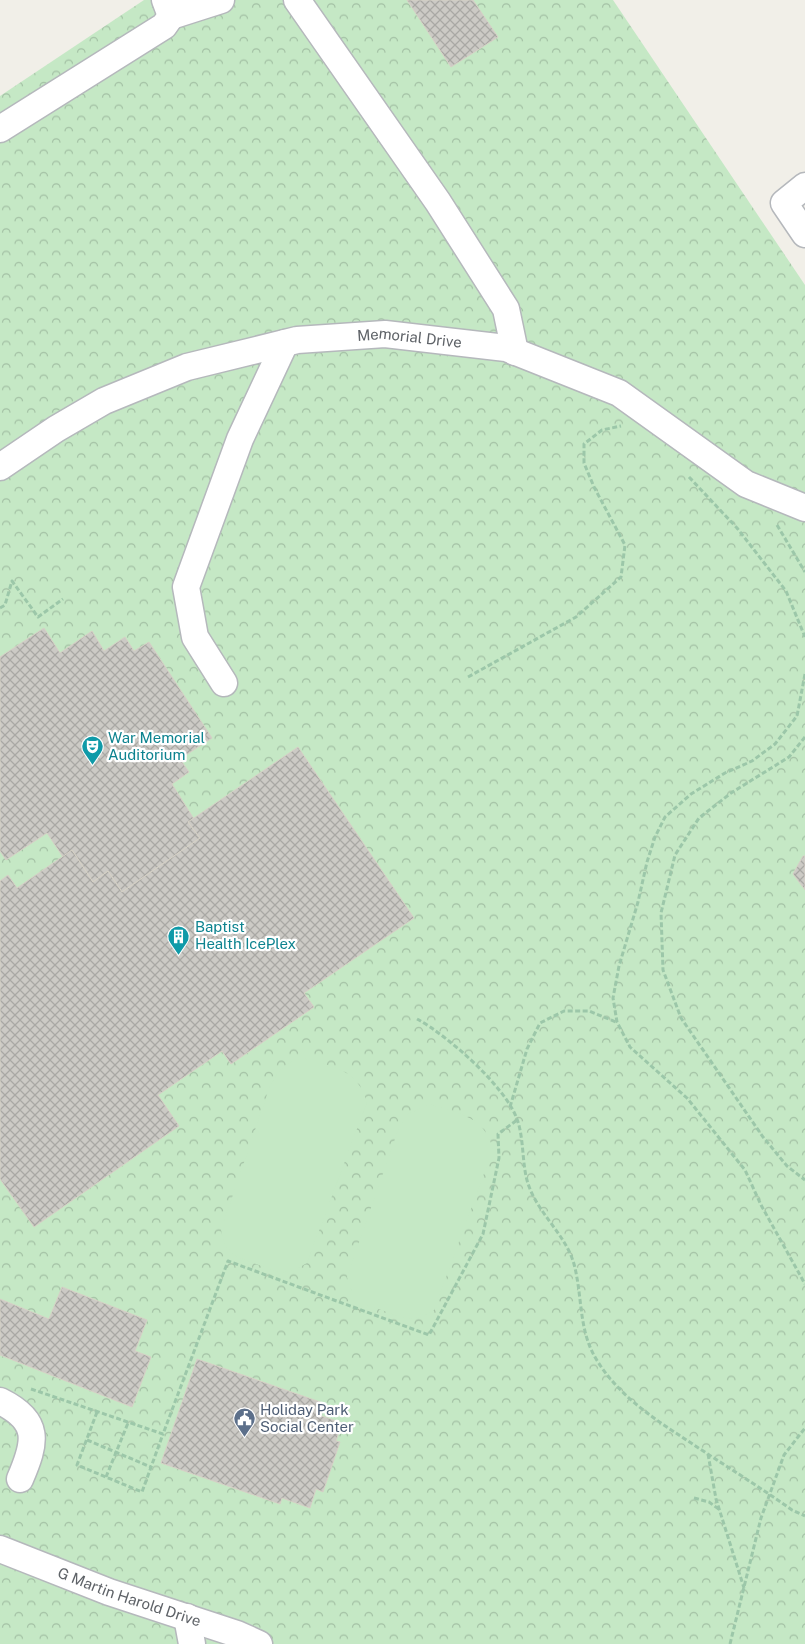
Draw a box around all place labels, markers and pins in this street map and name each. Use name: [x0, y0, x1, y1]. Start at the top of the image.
place label: War Memorial Auditorium: [108, 729, 205, 763]
theatre icon: War Memorial Auditorium: [80, 735, 104, 766]
place label: Baptist Health IcePlex: [195, 918, 296, 952]
building icon: Baptist Health IcePlex: [167, 924, 191, 955]
place label: Holiday Park Social Center: [260, 1401, 354, 1435]
public building icon: Holiday Park Social Center: [232, 1407, 256, 1438]

